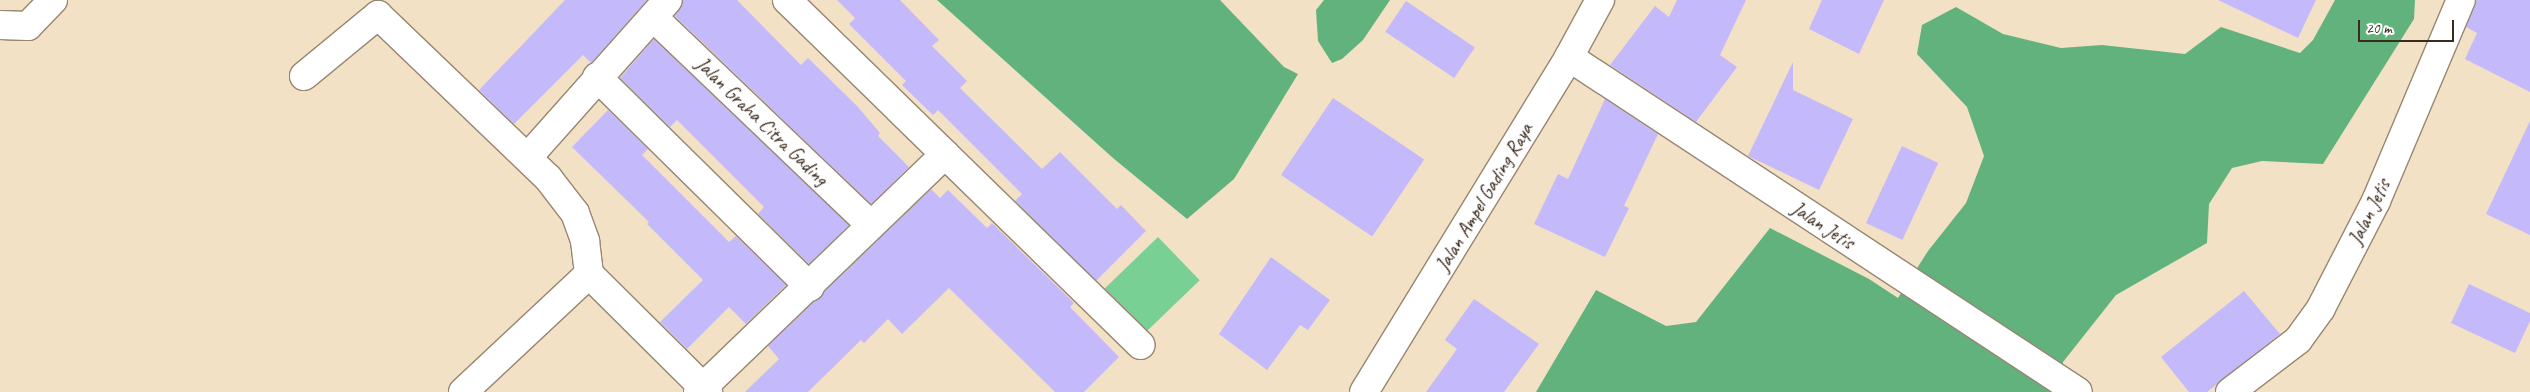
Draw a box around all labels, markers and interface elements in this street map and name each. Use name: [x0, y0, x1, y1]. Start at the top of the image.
scale bar: [2360, 10, 2456, 42]
text: 20 m: [2366, 19, 2392, 38]
street label: Jalan Graha Citra Gading: [691, 52, 833, 190]
street label: Jalan Ampel Gading Raya: [1430, 119, 1538, 275]
street label: Jalan Jetis: [2343, 176, 2395, 248]
street label: Jalan Jetis: [1787, 196, 1859, 254]

